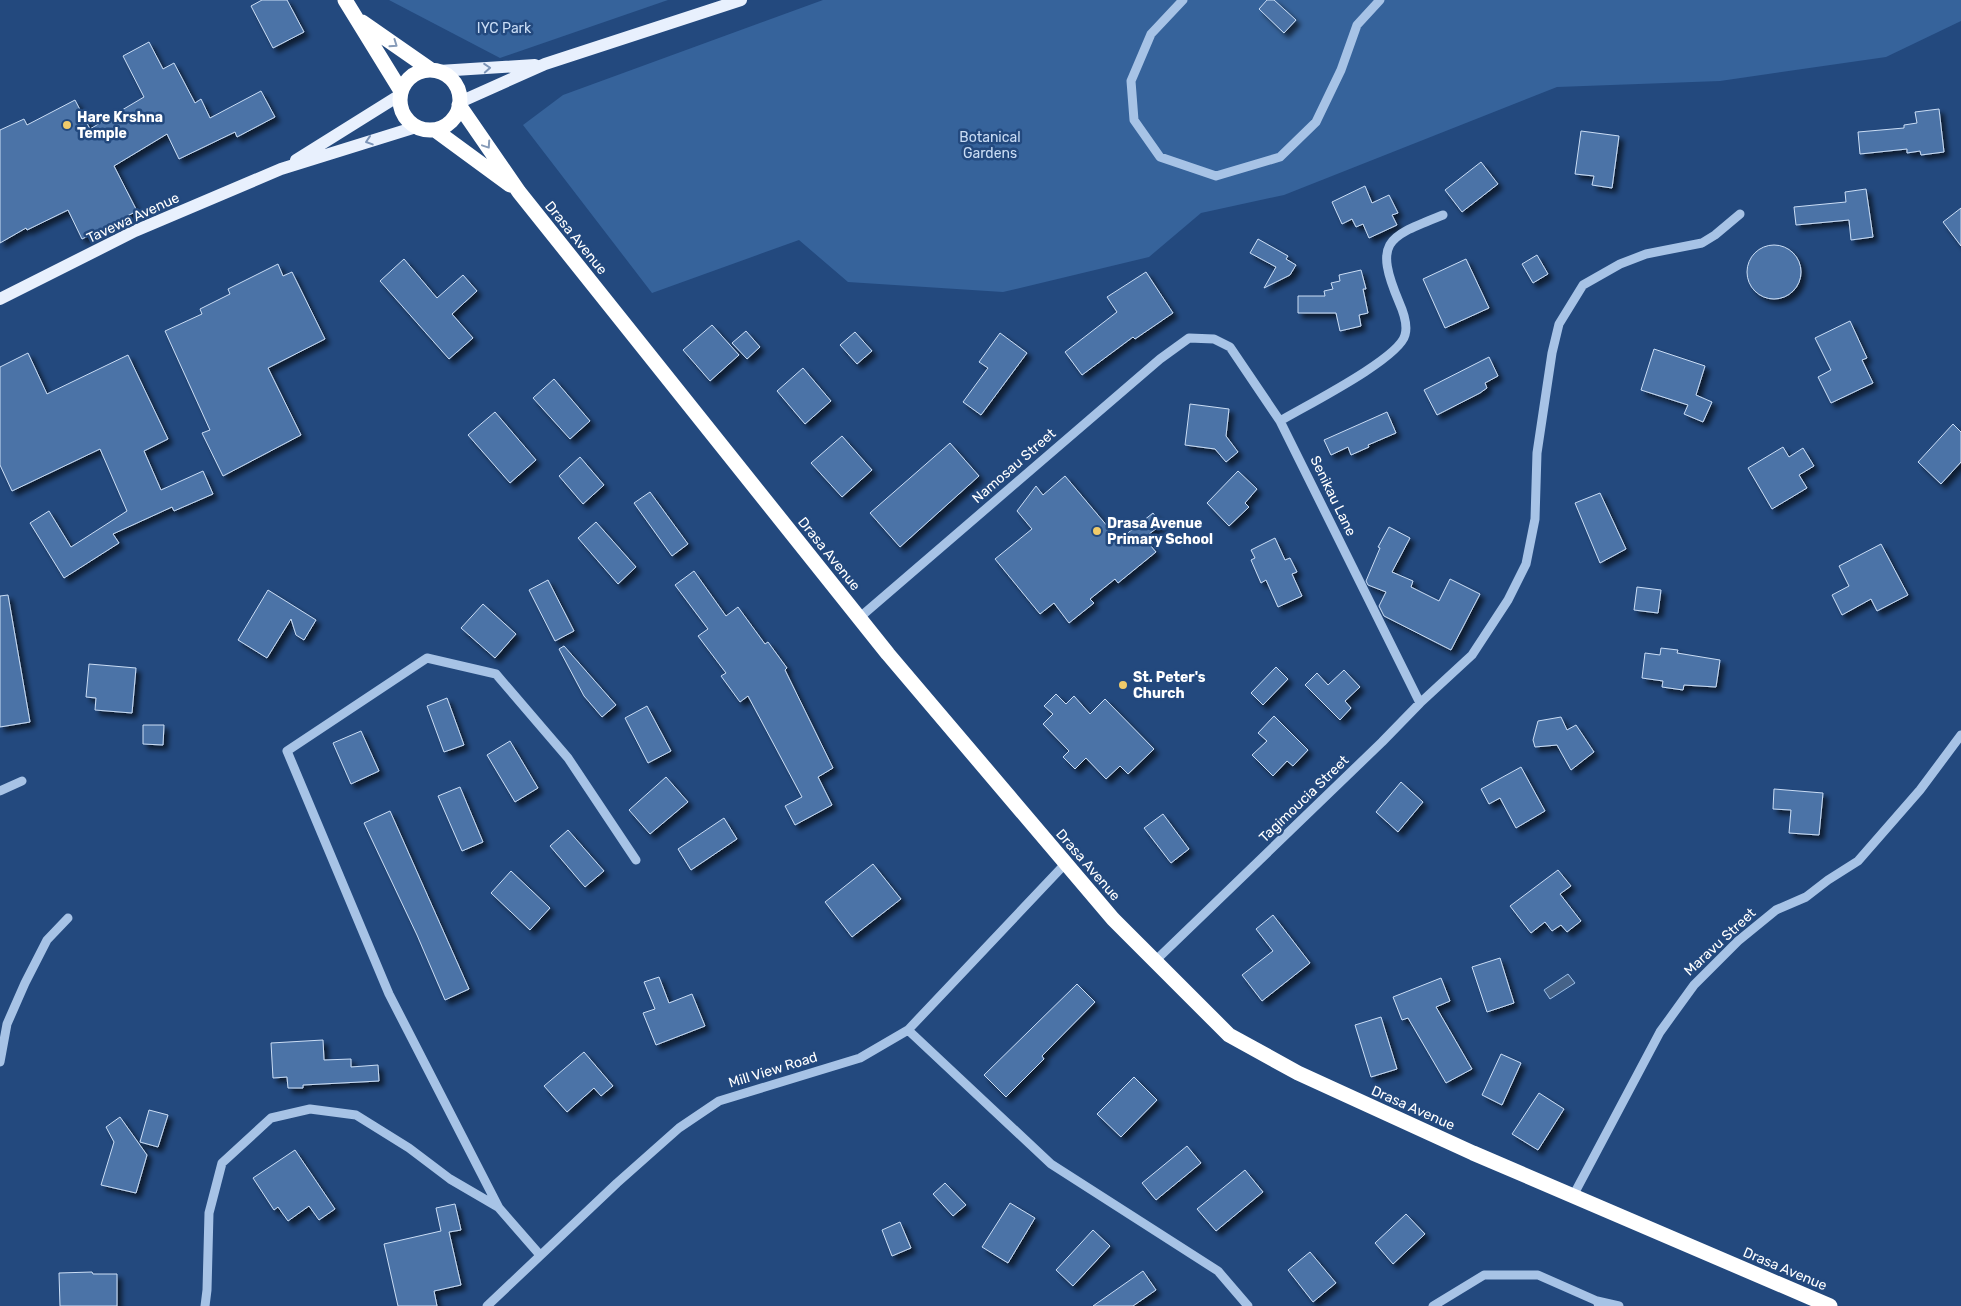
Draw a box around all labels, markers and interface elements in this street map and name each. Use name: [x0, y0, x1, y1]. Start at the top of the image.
park label: IYC Park: [477, 20, 532, 37]
one-way arrow: [388, 38, 398, 47]
one-way arrow: [484, 63, 492, 74]
place label: Hare Krshna Temple: [77, 109, 163, 142]
marker: Hare Krshna Temple: [61, 119, 73, 131]
park label: Botanical Gardens: [959, 129, 1021, 162]
one-way arrow: [366, 136, 374, 146]
one-way arrow: [481, 139, 490, 149]
street label: Tavewa Avenue: [84, 189, 182, 247]
street label: Drasa Avenue: [541, 198, 611, 278]
street label: Namosau Street: [969, 425, 1060, 507]
street label: Senikau Lane: [1306, 453, 1360, 539]
street label: Drasa Avenue: [794, 514, 864, 594]
place label: Drasa Avenue Primary School: [1107, 515, 1213, 548]
marker: Drasa Avenue Primary School: [1091, 525, 1103, 537]
place label: St. Peter's Church: [1133, 669, 1206, 702]
marker: St. Peter's Church: [1117, 679, 1129, 691]
street label: Tagimoucia Street: [1256, 752, 1353, 846]
street label: Drasa Avenue: [1052, 826, 1124, 904]
street label: Maravu Street: [1681, 904, 1760, 979]
street label: Mill View Road: [727, 1048, 819, 1092]
street label: Drasa Avenue: [1369, 1082, 1458, 1134]
street label: Drasa Avenue: [1740, 1244, 1830, 1294]

